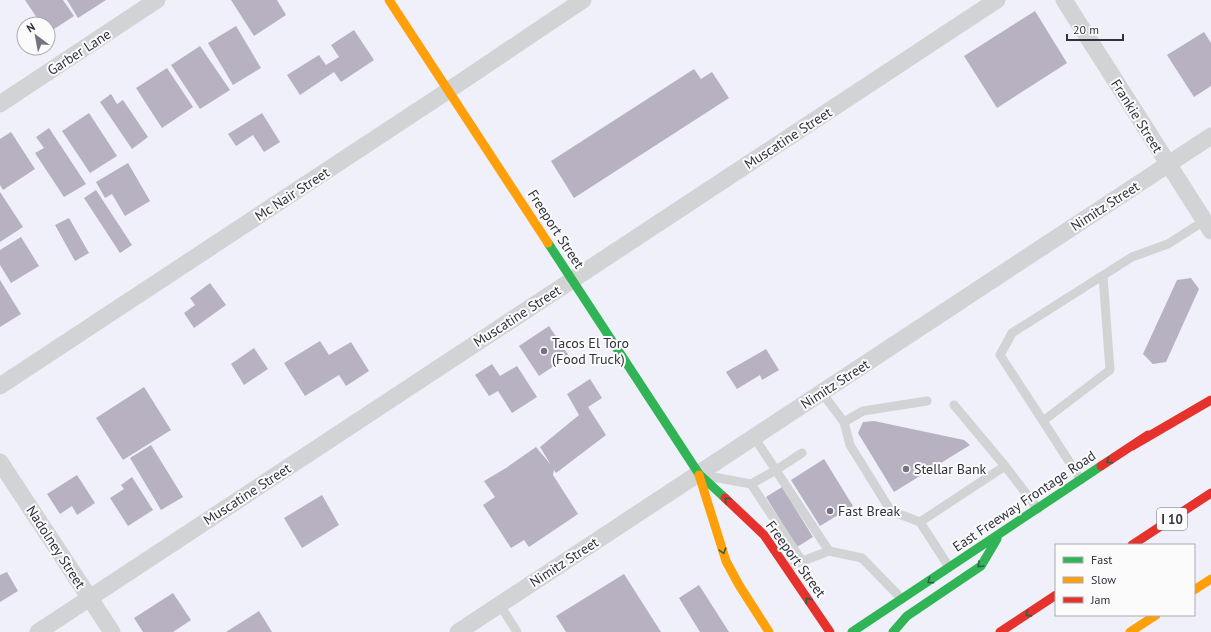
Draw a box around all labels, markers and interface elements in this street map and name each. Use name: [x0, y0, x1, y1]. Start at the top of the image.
north arrow: [16, 16, 56, 56]
scale bar: [1067, 16, 1123, 42]
text: N: [24, 20, 37, 35]
text: 20 m: [1073, 22, 1099, 37]
street label: Garber Lane: [44, 25, 114, 79]
street label: Frankie Street: [1107, 76, 1167, 156]
street label: Muscatine Street: [741, 103, 835, 173]
street label: Mc Nair Street: [251, 163, 333, 225]
street label: Nimitz Street: [1067, 177, 1143, 235]
street label: Freeport Street: [524, 186, 588, 272]
street label: Muscatine Street: [470, 281, 564, 351]
place label: Tacos El Toro (Food Truck): [552, 334, 629, 368]
marker: Tacos El Toro (Food Truck): [539, 346, 549, 356]
street label: Nimitz Street: [797, 355, 873, 413]
street label: East Freeway Frontage Road: [949, 446, 1099, 556]
one-way arrow: [1106, 456, 1113, 464]
street label: Muscatine Street: [200, 459, 294, 529]
place label: Stellar Bank: [914, 460, 987, 478]
marker: Stellar Bank: [901, 464, 911, 474]
one-way arrow: [724, 497, 731, 504]
street label: Nadolney Street: [22, 502, 90, 592]
place label: Fast Break: [838, 502, 901, 520]
marker: Fast Break: [825, 506, 835, 516]
road number: I 10: [1157, 508, 1187, 530]
street label: Freeport Street: [762, 517, 830, 601]
street label: Nimitz Street: [526, 533, 602, 591]
legend: [1055, 544, 1195, 616]
one-way arrow: [718, 547, 727, 554]
text: Fast: [1091, 552, 1112, 567]
one-way arrow: [977, 560, 984, 568]
text: Slow: [1091, 572, 1116, 587]
one-way arrow: [927, 576, 934, 583]
text: Jam: [1090, 592, 1110, 607]
one-way arrow: [806, 597, 813, 604]
one-way arrow: [1025, 609, 1032, 616]

